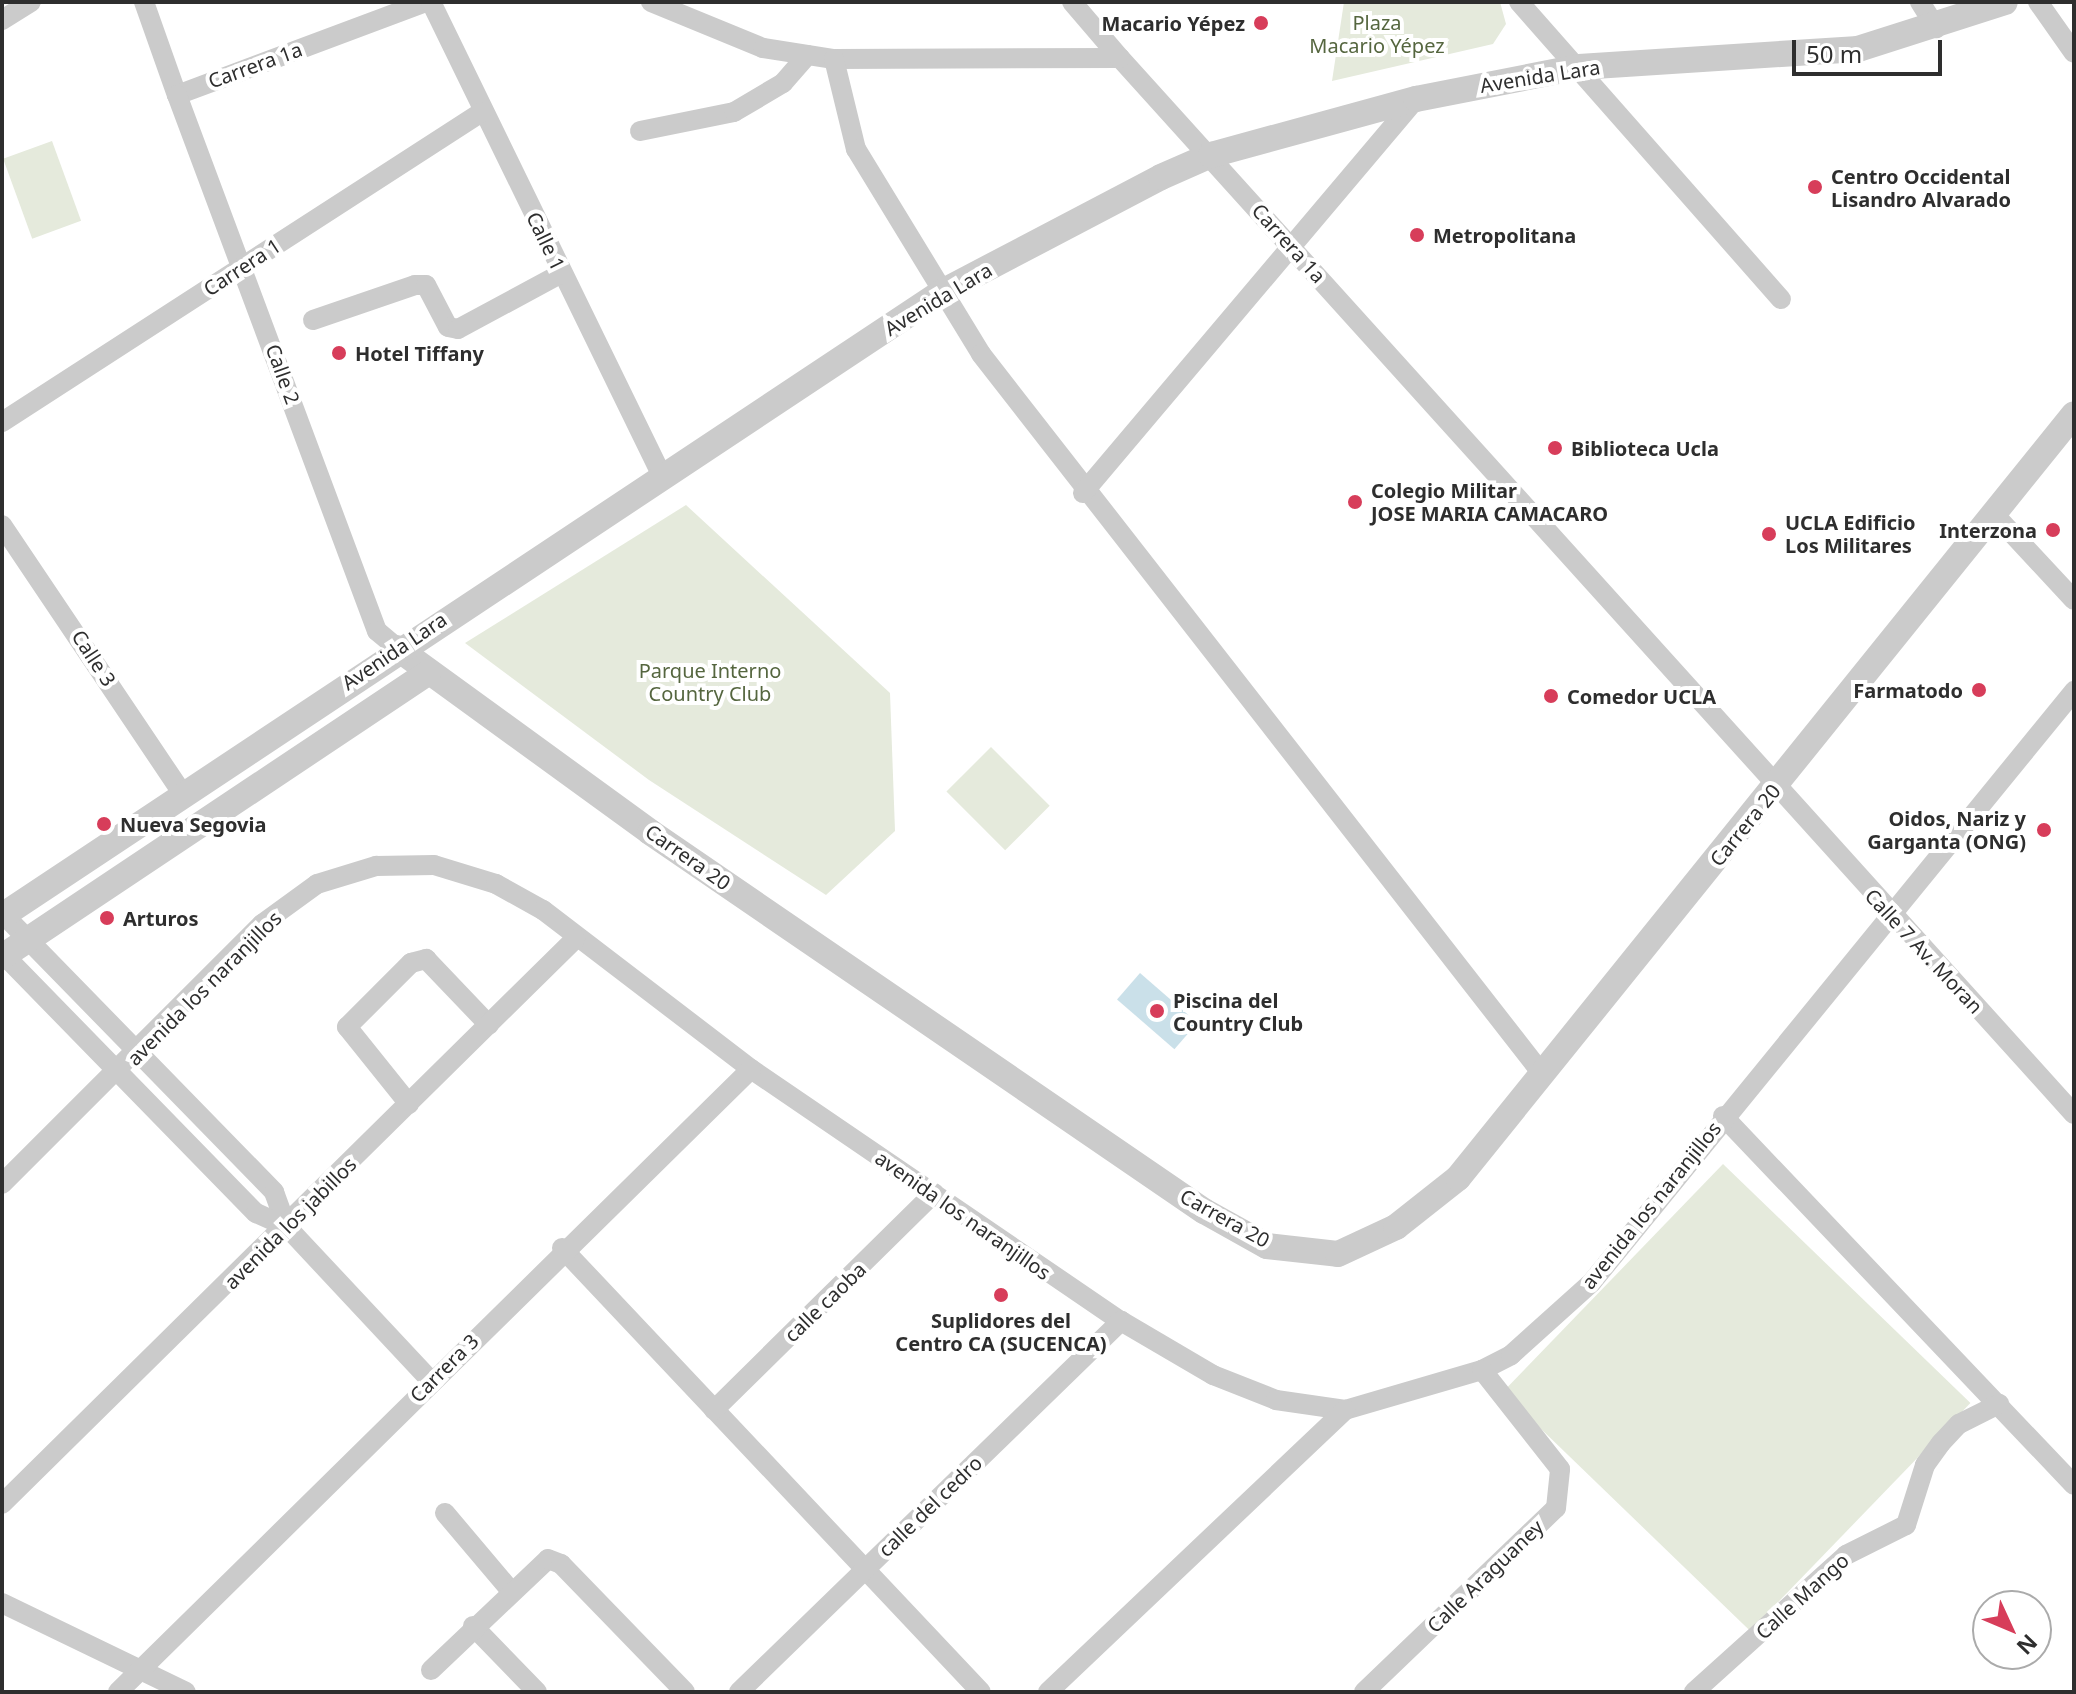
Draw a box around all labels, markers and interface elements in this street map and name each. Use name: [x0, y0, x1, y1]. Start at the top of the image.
place label: Macario Yépez: [1102, 11, 1245, 35]
park label: Plaza Macario Yépez: [1309, 11, 1445, 58]
marker: Macario Yépez: [1252, 14, 1270, 32]
scale bar: [1796, 24, 1946, 74]
street label: Carrera 1a: [205, 37, 305, 93]
text: 50 m: [1806, 37, 1862, 70]
street label: Avenida Lara: [1478, 55, 1602, 97]
place label: Centro Occidental Lisandro Alvarado: [1831, 164, 2011, 211]
marker: Centro Occidental Lisandro Alvarado: [1806, 178, 1824, 196]
street label: Carrera 1a: [1247, 198, 1331, 288]
street label: Calle 1: [522, 208, 570, 274]
place label: Metropolitana: [1433, 223, 1576, 247]
marker: Metropolitana: [1408, 226, 1426, 244]
street label: Carrera 1: [199, 233, 285, 301]
street label: Avenida Lara: [880, 257, 996, 341]
street label: Calle 2: [261, 341, 305, 407]
place label: Hotel Tiffany: [355, 341, 484, 365]
marker: Hotel Tiffany: [330, 344, 348, 362]
place label: Biblioteca Ucla: [1571, 436, 1719, 460]
marker: Biblioteca Ucla: [1546, 439, 1564, 457]
place label: Colegio Militar JOSE MARIA CAMACARO: [1371, 478, 1608, 525]
marker: Colegio Militar JOSE MARIA CAMACARO: [1346, 493, 1364, 511]
place label: UCLA Edificio Los Militares: [1785, 510, 1915, 557]
place label: Interzona: [1939, 518, 2037, 542]
marker: Interzona: [2044, 521, 2062, 539]
marker: UCLA Edificio Los Militares: [1760, 525, 1778, 543]
street label: Avenida Lara: [337, 607, 451, 695]
street label: Calle 3: [67, 625, 121, 691]
park label: Parque Interno Country Club: [639, 658, 781, 705]
place label: Farmatodo: [1853, 678, 1963, 702]
marker: Farmatodo: [1970, 681, 1988, 699]
place label: Comedor UCLA: [1567, 684, 1716, 708]
marker: Comedor UCLA: [1542, 687, 1560, 705]
street label: Carrera 20: [1705, 779, 1785, 871]
place label: Oidos, Nariz y Garganta (ONG): [1867, 806, 2026, 853]
place label: Nueva Segovia: [120, 812, 266, 836]
marker: Nueva Segovia: [95, 815, 113, 833]
street label: Carrera 20: [641, 819, 735, 895]
marker: Oidos, Nariz y Garganta (ONG): [2033, 819, 2055, 841]
street label: Calle 7 Av. Moran: [1860, 884, 1988, 1018]
street label: avenida los naranjillos: [122, 906, 286, 1070]
place label: Arturos: [123, 906, 199, 930]
marker: Arturos: [98, 909, 116, 927]
place label: Piscina del Country Club: [1173, 988, 1303, 1035]
marker: Piscina del Country Club: [1148, 1002, 1166, 1020]
street label: avenida los naranjillos: [1576, 1117, 1726, 1293]
street label: avenida los naranjillos: [871, 1145, 1055, 1285]
street label: avenida los jabillos: [219, 1152, 361, 1294]
street label: Carrera 20: [1176, 1184, 1274, 1252]
street label: calle caoba: [779, 1257, 871, 1347]
marker: Suplidores del Centro CA (SUCENCA): [992, 1286, 1010, 1304]
place label: Suplidores del Centro CA (SUCENCA): [895, 1308, 1107, 1355]
street label: Carrera 3: [405, 1329, 483, 1407]
street label: calle del cedro: [873, 1451, 987, 1561]
street label: Calle Araguaney: [1422, 1515, 1548, 1637]
street label: Calle Mango: [1751, 1548, 1853, 1644]
north arrow: [1972, 1590, 2052, 1670]
text: N: [2011, 1628, 2045, 1662]

